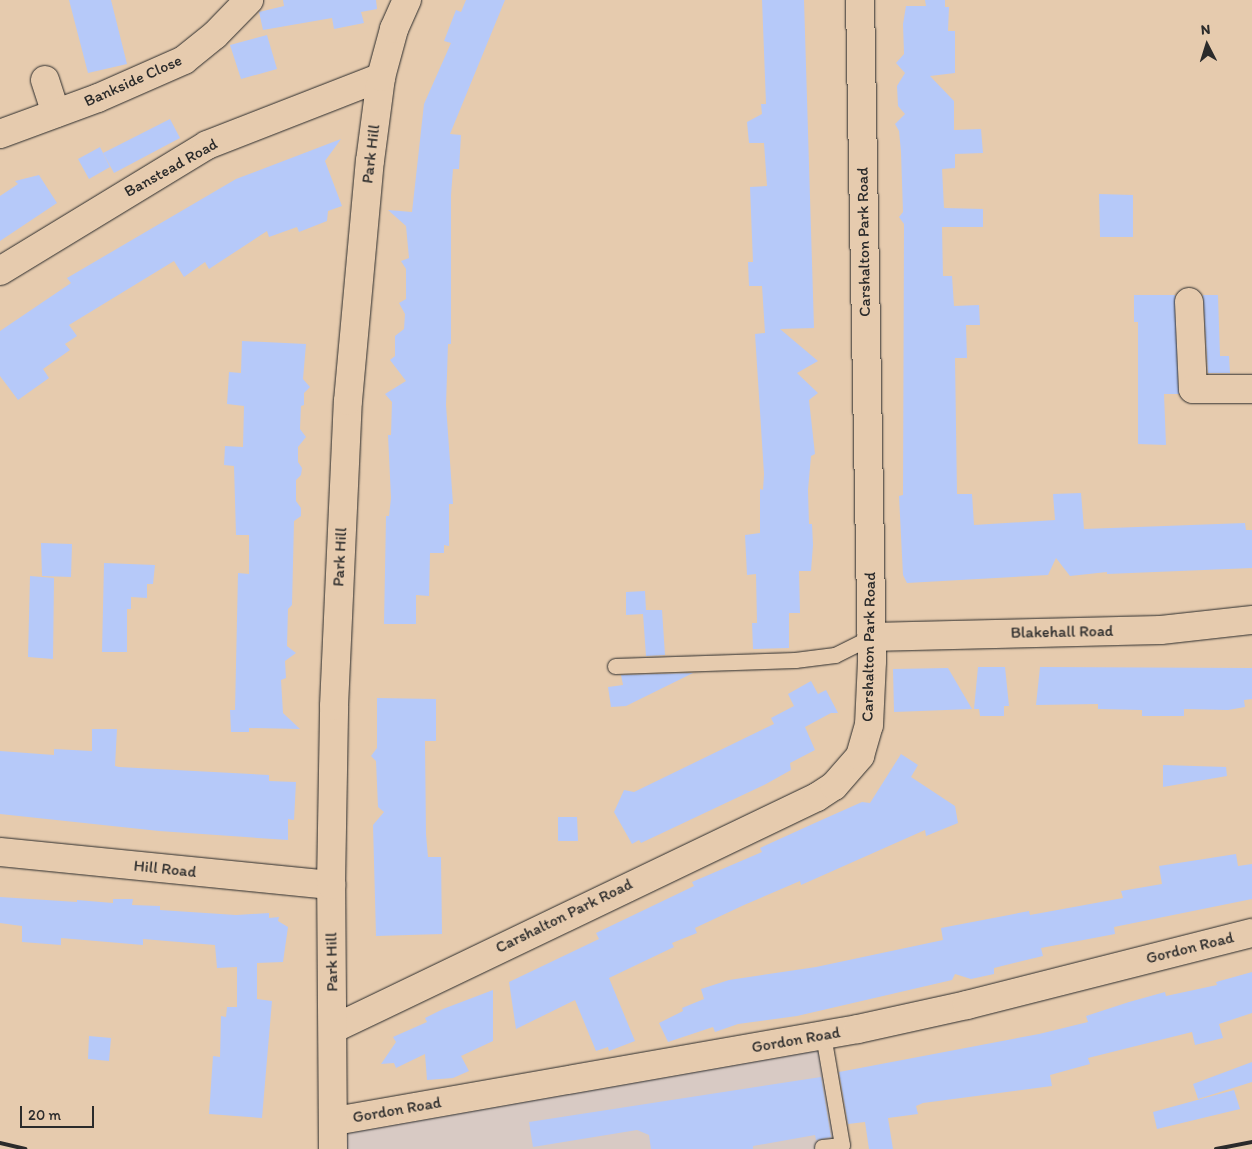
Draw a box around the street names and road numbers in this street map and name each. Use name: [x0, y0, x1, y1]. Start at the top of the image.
street label: Bankside Close: [81, 51, 185, 111]
street label: Park Hill: [358, 123, 384, 185]
street label: Banstead Road: [121, 134, 221, 202]
street label: Carshalton Park Road: [853, 167, 875, 317]
street label: Park Hill: [329, 527, 351, 587]
street label: Carshalton Park Road: [858, 572, 880, 722]
street label: Blakehall Road: [1010, 622, 1114, 642]
street label: Hill Road: [133, 856, 197, 882]
street label: Carshalton Park Road: [493, 875, 635, 957]
street label: Gordon Road: [1144, 928, 1236, 968]
street label: Park Hill: [322, 932, 342, 992]
street label: Gordon Road: [750, 1023, 842, 1057]
street label: Gordon Road: [351, 1093, 443, 1127]

